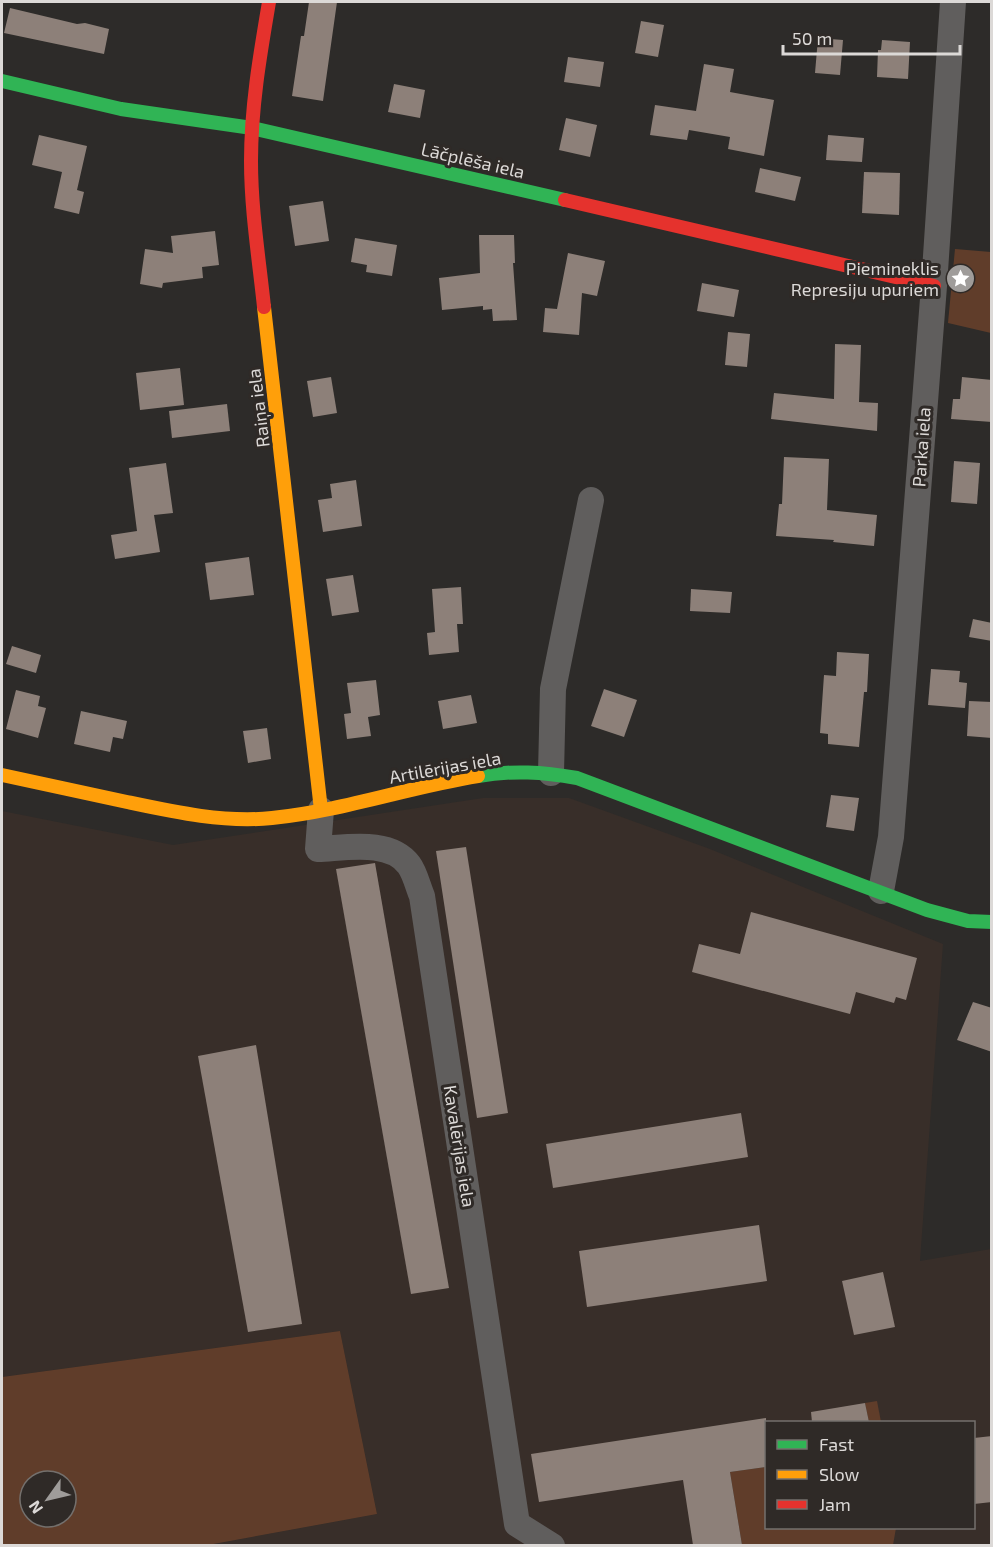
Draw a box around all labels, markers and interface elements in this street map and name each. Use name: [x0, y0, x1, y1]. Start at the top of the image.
scale bar: [783, 18, 960, 56]
text: 50 m: [792, 27, 832, 49]
street label: Lāčplēša iela: [419, 137, 527, 183]
place label: Piemineklis Represiju upuriem: [791, 257, 939, 300]
place icon: Piemineklis Represiju upuriem: [944, 262, 976, 294]
street label: Raiņa iela: [242, 367, 275, 449]
street label: Parka iela: [907, 406, 935, 488]
street label: Artilērijas iela: [387, 746, 503, 788]
street label: Kavalērijas iela: [439, 1083, 481, 1209]
legend: [765, 1421, 975, 1529]
text: Fast: [819, 1433, 854, 1455]
text: Slow: [819, 1463, 860, 1485]
north arrow: [18, 1469, 78, 1529]
text: Jam: [819, 1493, 851, 1515]
text: N: [24, 1498, 46, 1518]

